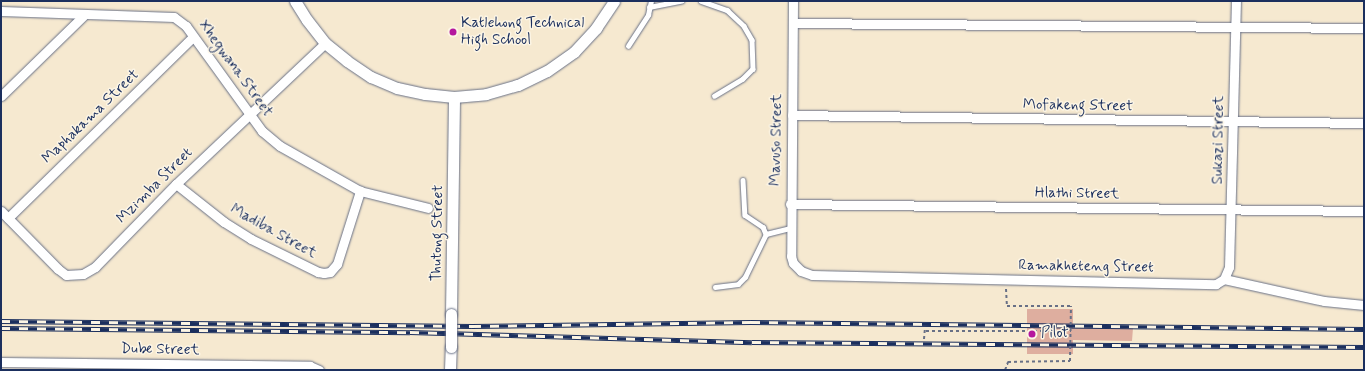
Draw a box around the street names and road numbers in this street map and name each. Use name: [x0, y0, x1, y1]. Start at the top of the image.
street label: Xhegwana Street: [194, 18, 276, 120]
street label: Maphakama Street: [39, 66, 143, 168]
street label: Mavuso Street: [767, 94, 787, 186]
street label: Sukazi Street: [1209, 95, 1229, 185]
street label: Mofakeng Street: [1023, 96, 1133, 116]
street label: Mzimba Street: [112, 143, 198, 229]
street label: Hlathi Street: [1035, 184, 1119, 204]
street label: Thutong Street: [428, 185, 448, 281]
street label: Madiba Street: [227, 201, 319, 263]
street label: Ramakheteng Street: [1017, 257, 1155, 277]
street label: Dube Street: [121, 340, 199, 360]

